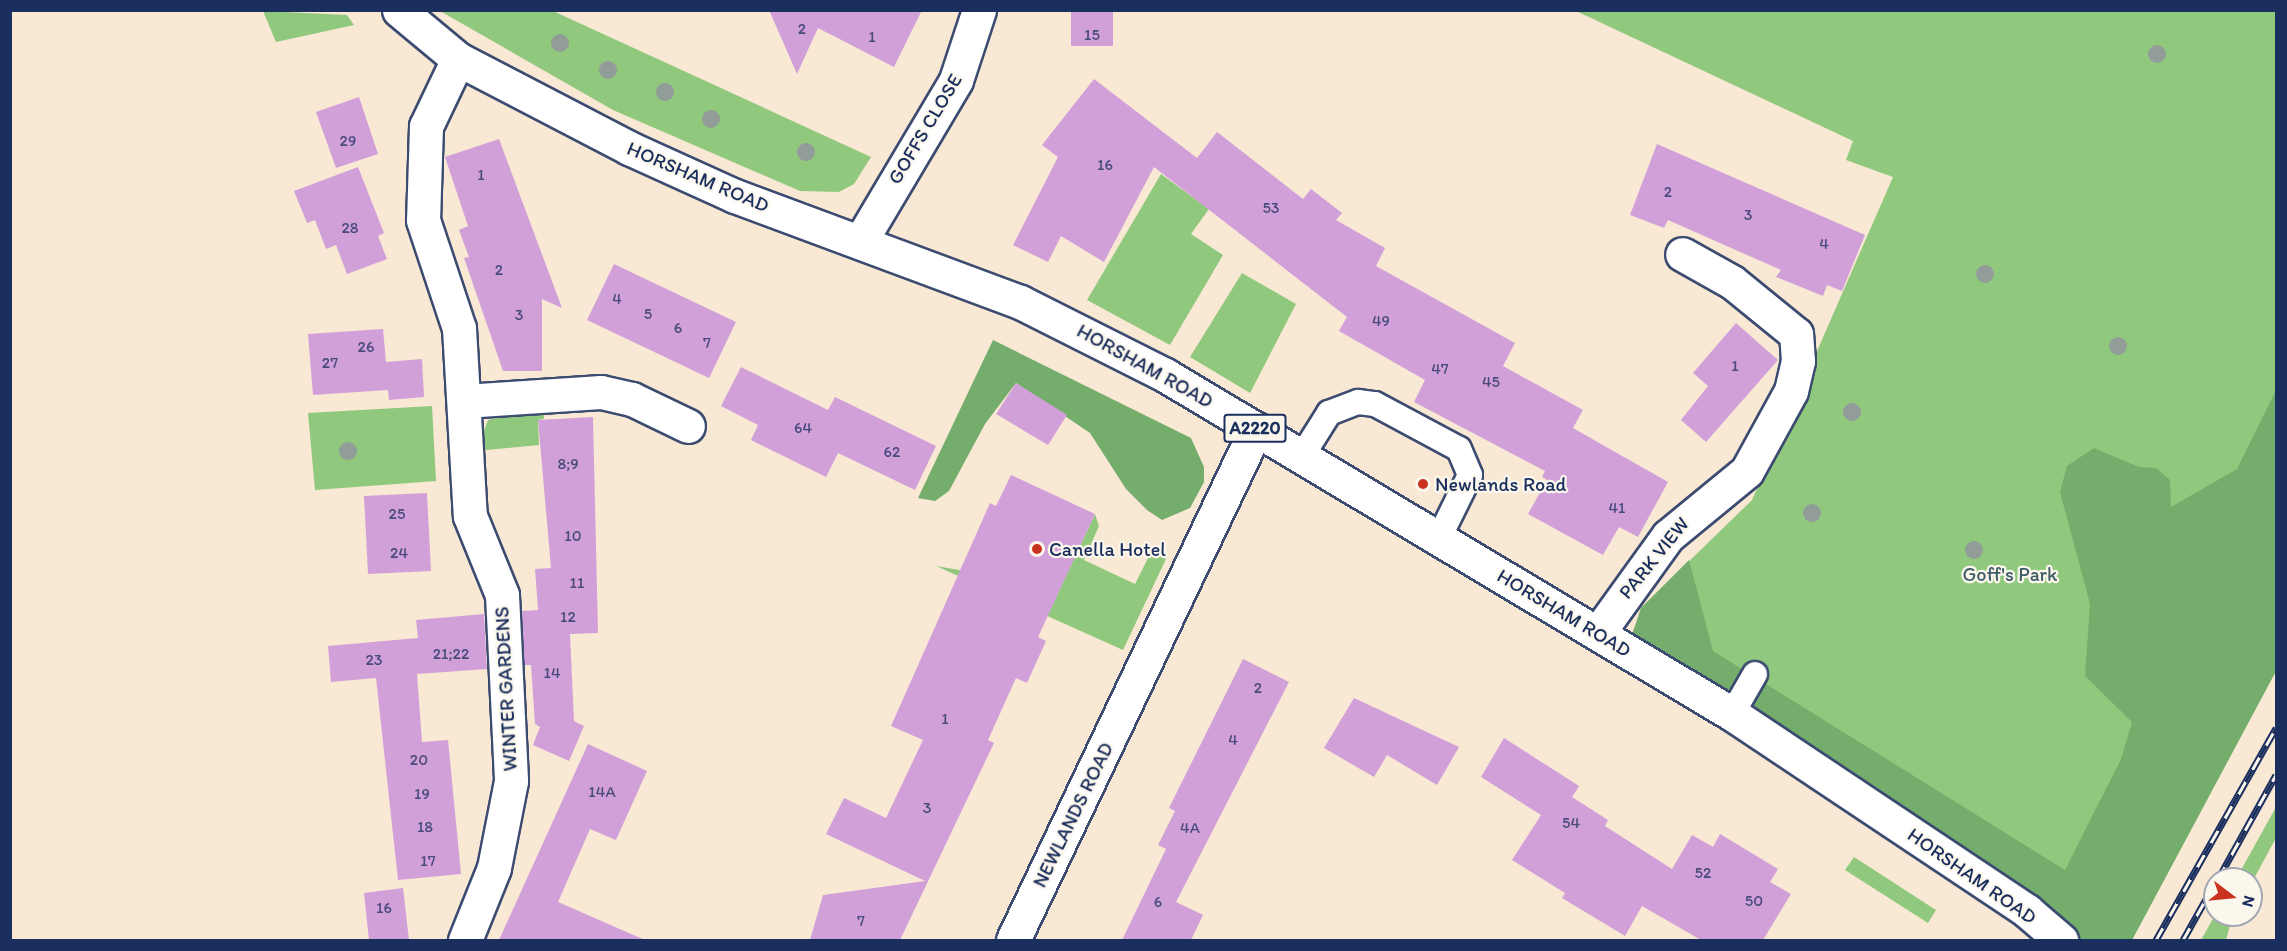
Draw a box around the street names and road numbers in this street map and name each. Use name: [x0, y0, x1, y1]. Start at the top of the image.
street label: GOFFS CLOSE: [883, 69, 967, 189]
street label: HORSHAM ROAD: [624, 136, 772, 218]
street label: HORSHAM ROAD: [1073, 319, 1217, 413]
road number: A2220: [1222, 413, 1288, 443]
street label: PARK VIEW: [1613, 511, 1695, 605]
street label: HORSHAM ROAD: [1493, 564, 1635, 662]
street label: WINTER GARDENS: [490, 606, 522, 772]
street label: NEWLANDS ROAD: [1027, 739, 1119, 891]
street label: HORSHAM ROAD: [1903, 823, 2041, 929]

